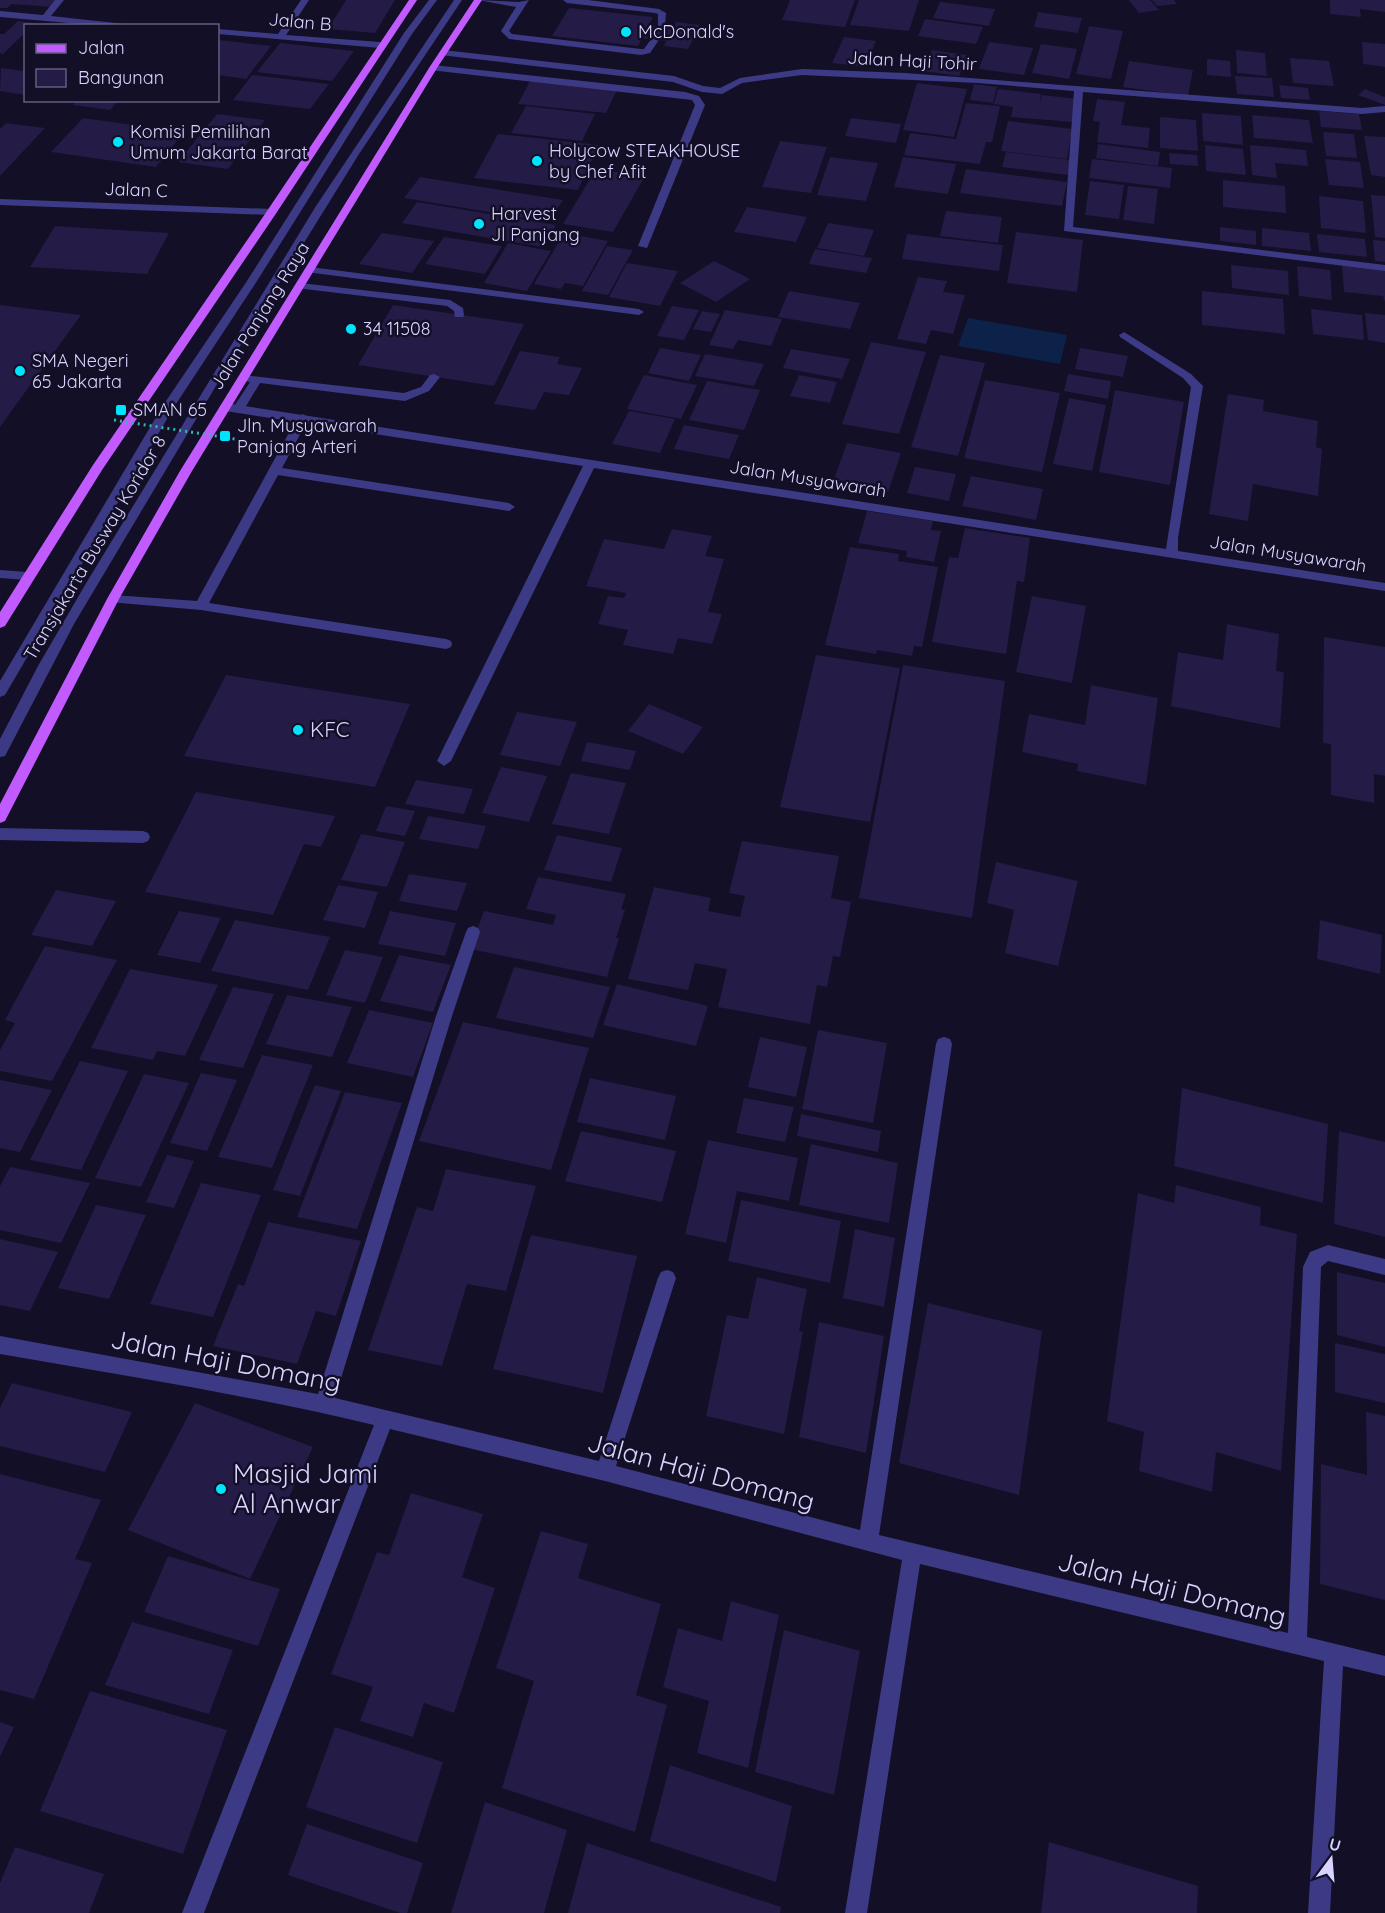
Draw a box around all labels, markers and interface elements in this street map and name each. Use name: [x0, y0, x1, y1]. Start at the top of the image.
street label: Jalan B: [268, 7, 333, 36]
place label: McDonald's: [638, 20, 734, 43]
legend: [24, 24, 219, 102]
marker: McDonald's: [619, 25, 633, 39]
text: Jalan: [78, 36, 125, 59]
street label: Jalan Haji Tohir: [847, 46, 977, 75]
text: Bangunan: [78, 66, 164, 89]
place label: Komisi Pemilihan Umum Jakarta Barat: [130, 120, 308, 164]
marker: Komisi Pemilihan Umum Jakarta Barat: [111, 135, 125, 149]
place label: Holycow STEAKHOUSE by Chef Afit: [549, 139, 740, 183]
marker: Holycow STEAKHOUSE by Chef Afit: [530, 154, 544, 168]
street label: Jalan C: [104, 177, 168, 202]
place label: Harvest Jl Panjang: [491, 202, 580, 246]
marker: Harvest Jl Panjang: [472, 217, 486, 231]
street label: Jalan Panjang Raya: [205, 238, 314, 394]
place label: 34 11508: [363, 317, 430, 340]
marker: 34 11508: [344, 322, 358, 336]
place label: SMA Negeri 65 Jakarta: [32, 349, 129, 393]
marker: SMA Negeri 65 Jakarta: [13, 364, 27, 378]
place label: SMAN 65: [133, 398, 207, 421]
marker: SMAN 65: [114, 403, 128, 417]
place label: Jln. Musyawarah Panjang Arteri: [237, 414, 377, 458]
marker: Jln. Musyawarah Panjang Arteri: [218, 429, 232, 443]
street label: Transjakarta Busway Koridor 8: [18, 431, 171, 664]
street label: Jalan Musyawarah: [728, 455, 888, 502]
street label: Jalan Musyawarah: [1208, 530, 1368, 577]
place label: KFC: [310, 716, 350, 742]
marker: KFC: [291, 723, 305, 737]
street label: Jalan Haji Domang: [108, 1322, 344, 1399]
street label: Jalan Haji Domang: [584, 1425, 818, 1518]
place label: Masjid Jami Al Anwar: [233, 1457, 378, 1520]
marker: Masjid Jami Al Anwar: [214, 1482, 228, 1496]
street label: Jalan Haji Domang: [1055, 1544, 1290, 1633]
north arrow: [1301, 1829, 1361, 1889]
text: U: [1327, 1833, 1343, 1856]

